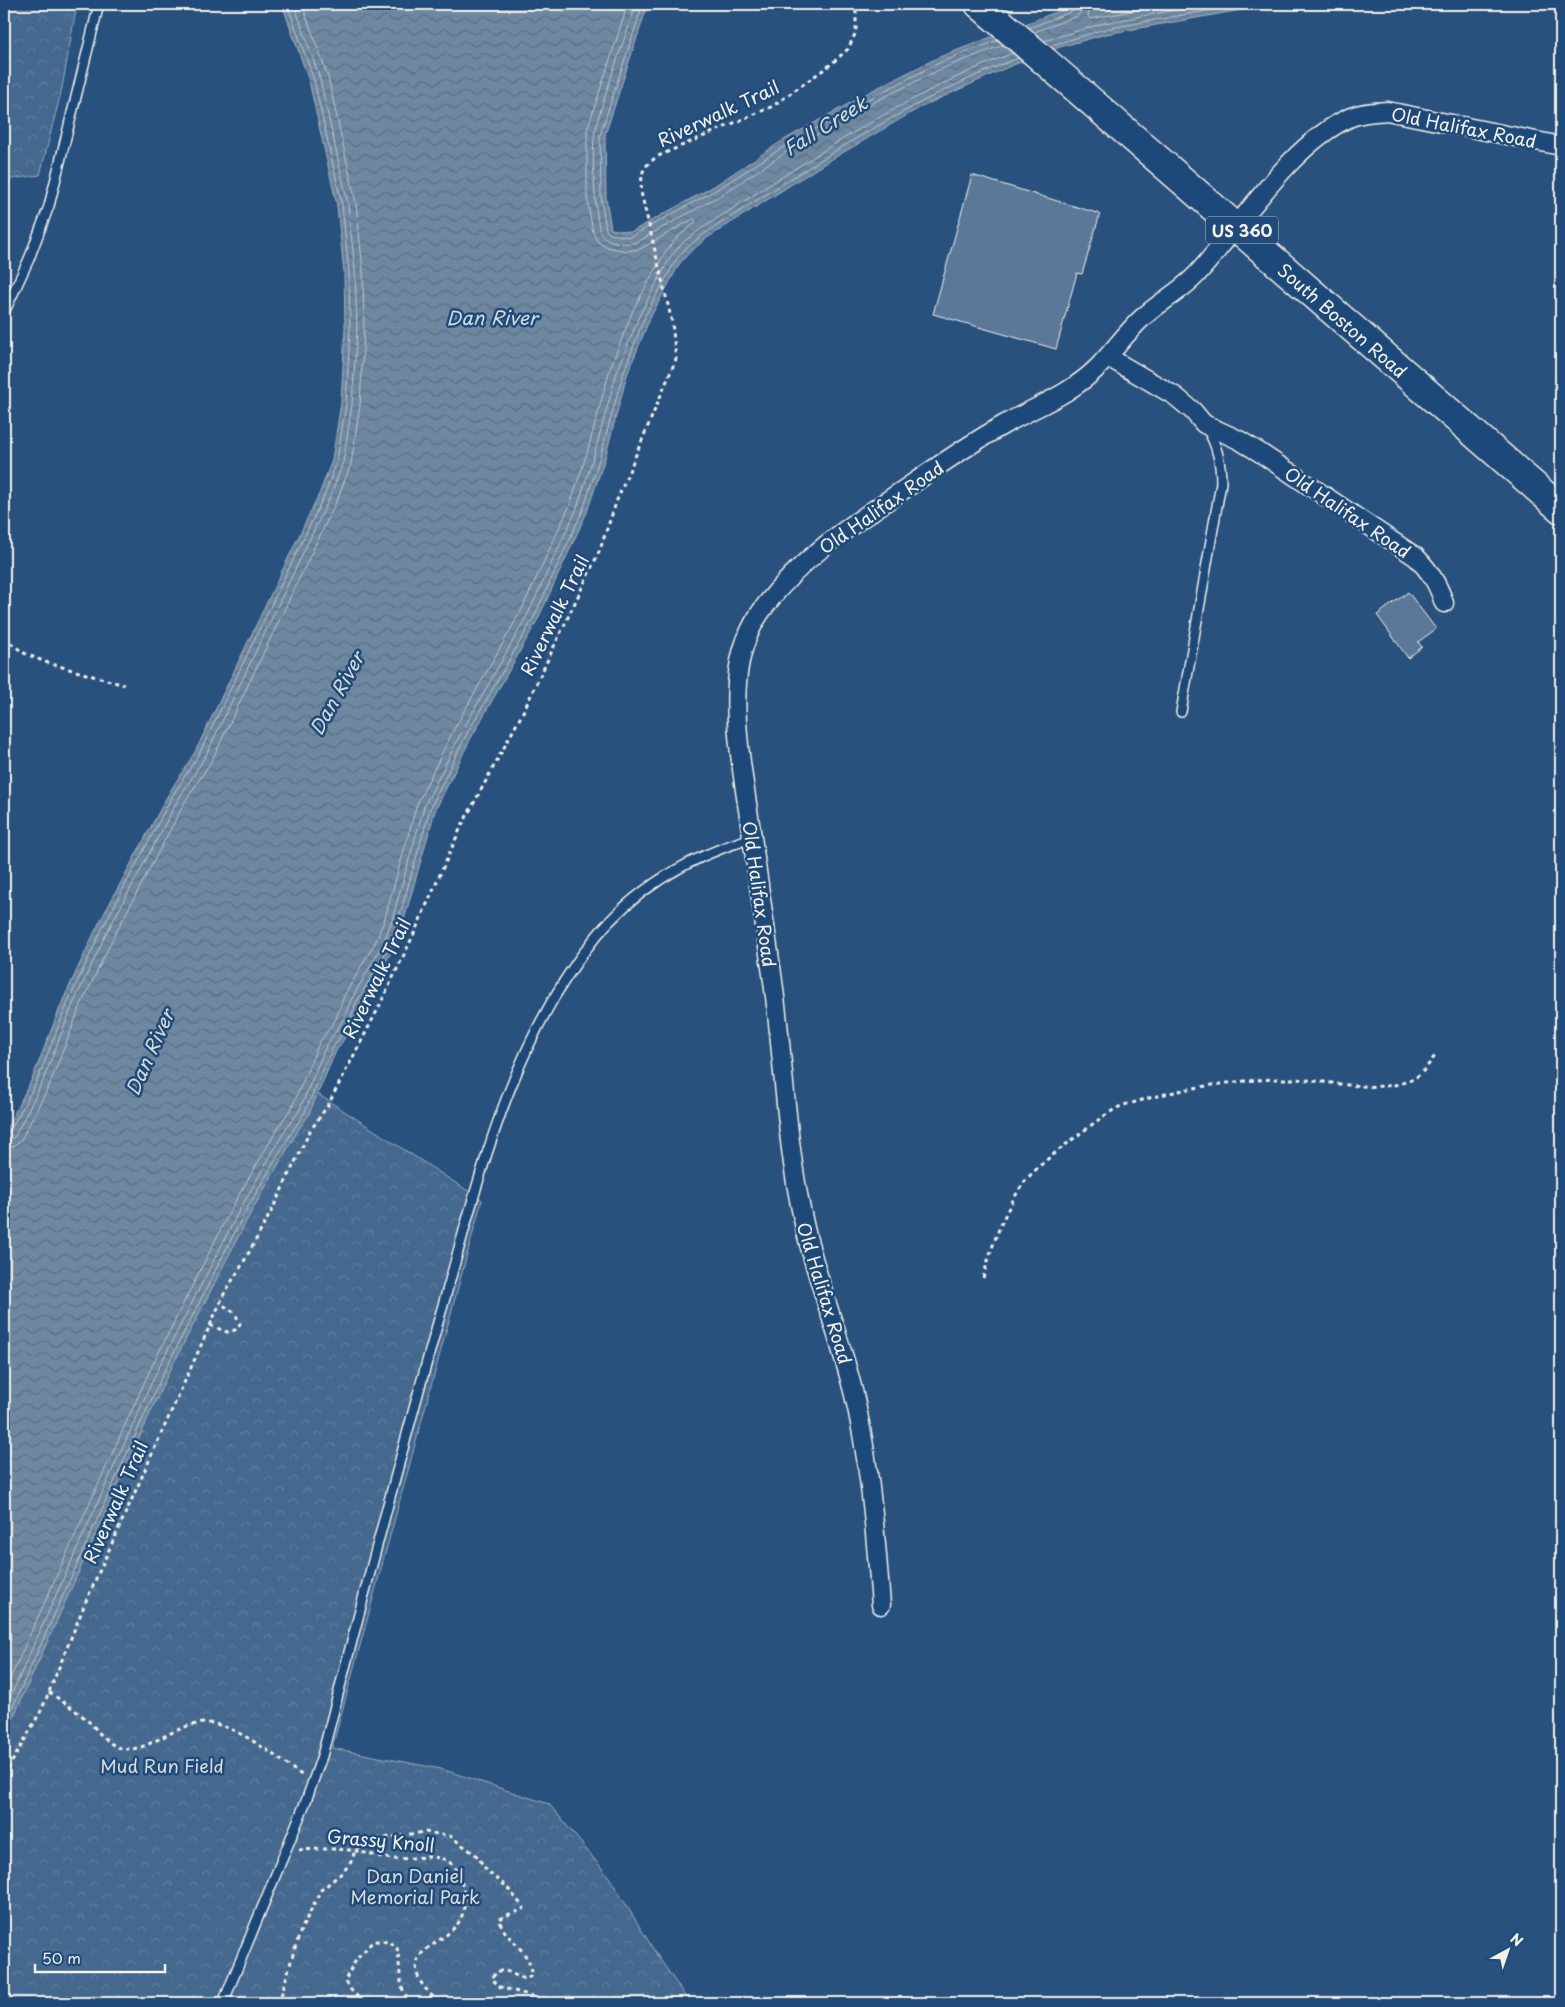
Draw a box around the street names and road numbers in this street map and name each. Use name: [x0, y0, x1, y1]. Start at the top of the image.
street label: Riverwalk Trail: [653, 73, 783, 153]
street label: Old Halifax Road: [1389, 100, 1539, 154]
road number: US 360: [1206, 216, 1278, 244]
street label: South Boston Road: [1272, 256, 1414, 384]
street label: Old Halifax Road: [813, 454, 949, 560]
street label: Old Halifax Road: [1279, 460, 1417, 564]
street label: Riverwalk Trail: [513, 550, 595, 680]
street label: Old Halifax Road: [736, 819, 784, 969]
street label: Riverwalk Trail: [335, 913, 417, 1043]
street label: Old Halifax Road: [791, 1219, 859, 1367]
street label: Riverwalk Trail: [76, 1436, 154, 1568]
street label: Grassy Knoll: [326, 1822, 436, 1858]

